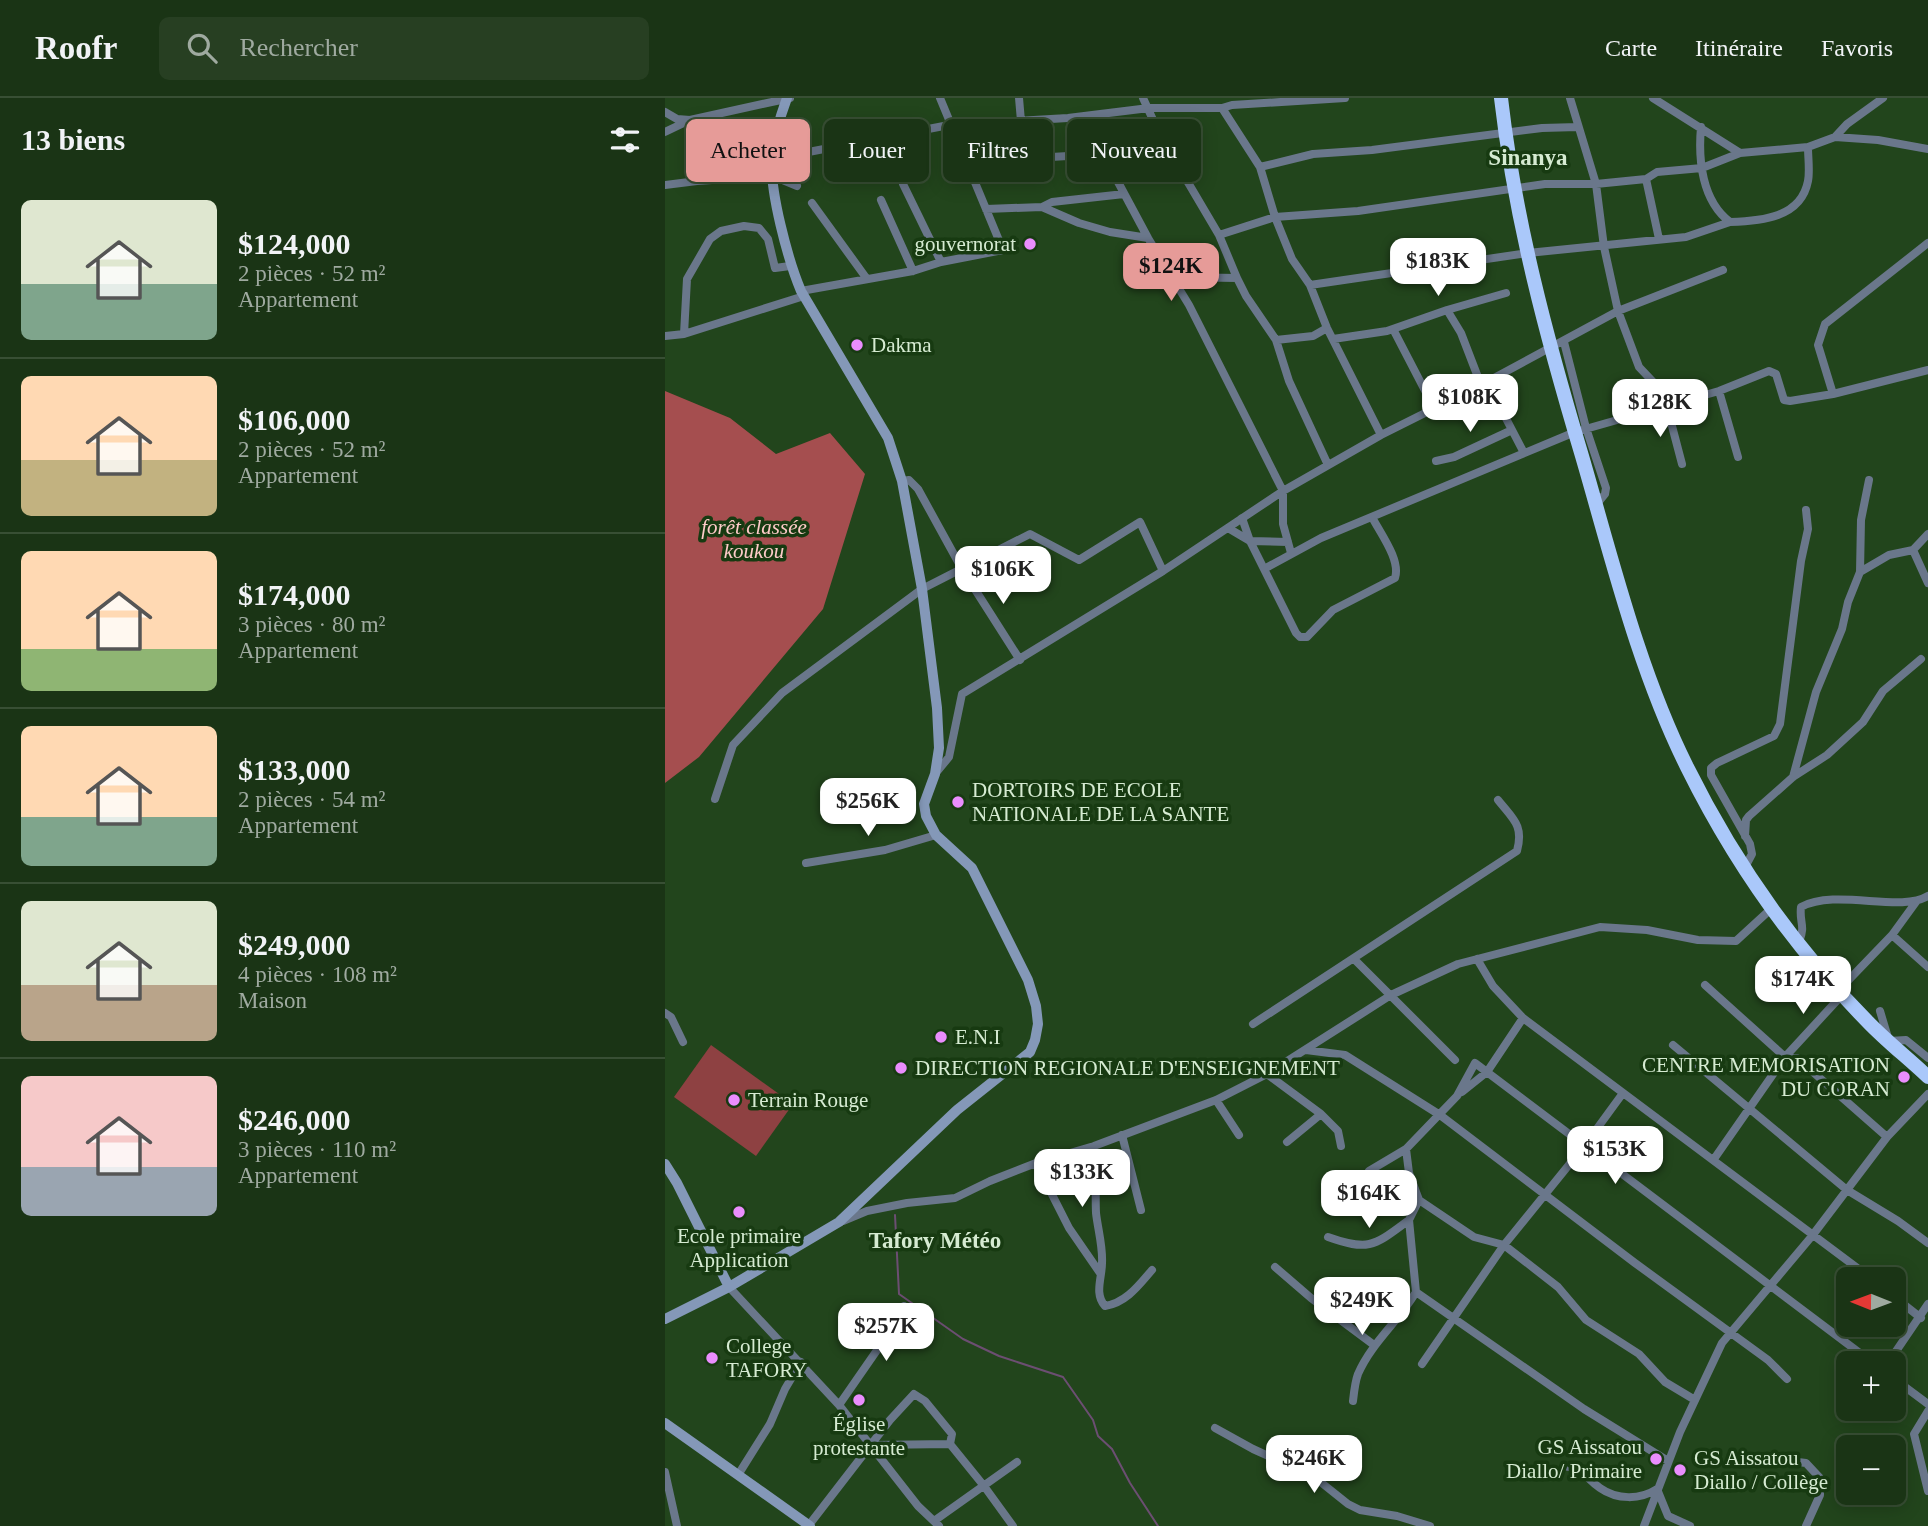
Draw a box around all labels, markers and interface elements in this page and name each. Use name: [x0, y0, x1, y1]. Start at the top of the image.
search box: [159, 17, 649, 80]
icon: search: [183, 29, 221, 67]
text: Roofr: [35, 30, 117, 66]
text: Rechercher: [239, 33, 358, 62]
text: Carte: [1605, 35, 1657, 61]
text: Itinéraire: [1695, 35, 1783, 61]
text: Favoris: [1821, 35, 1893, 61]
chip: Acheter: [686, 119, 810, 182]
chip: Louer: [824, 119, 929, 182]
chip: Filtres: [943, 119, 1053, 182]
chip: Nouveau: [1067, 119, 1201, 182]
icon: filters: [606, 121, 644, 159]
text: 13 biens: [21, 123, 125, 156]
district label: Sinanya: [1488, 145, 1568, 170]
text: $124,000: [238, 227, 351, 260]
icon: home: [77, 228, 161, 312]
place label: gouvernorat: [915, 232, 1016, 256]
marker: gouvernorat: [1022, 236, 1038, 252]
pin: $183K: [1389, 238, 1487, 298]
pin: $124K: [1122, 244, 1220, 303]
text: $183K: [1406, 248, 1470, 273]
text: $124K: [1139, 253, 1203, 278]
text: 2 pièces · 52 m²: [238, 261, 385, 286]
text: Appartement: [238, 287, 358, 312]
place label: Dakma: [871, 333, 932, 357]
marker: Dakma: [849, 337, 865, 353]
pin: $108K: [1421, 374, 1519, 434]
pin: $128K: [1611, 380, 1709, 439]
text: $108K: [1438, 384, 1502, 409]
text: $128K: [1628, 389, 1692, 414]
text: $106,000: [238, 403, 351, 436]
icon: home: [77, 404, 161, 488]
text: 2 pièces · 52 m²: [238, 437, 385, 462]
text: Appartement: [238, 463, 358, 488]
park label: forêt classée koukou: [701, 515, 807, 563]
pin: $106K: [954, 546, 1052, 606]
text: $106K: [971, 556, 1035, 581]
text: $174,000: [238, 578, 351, 611]
icon: home: [77, 579, 161, 663]
text: 3 pièces · 80 m²: [238, 612, 385, 637]
text: Appartement: [238, 638, 358, 663]
text: $133,000: [238, 753, 351, 786]
icon: home: [77, 754, 161, 838]
pin: $256K: [819, 778, 917, 838]
place label: DORTOIRS DE ECOLE NATIONALE DE LA SANTE: [972, 778, 1229, 826]
text: 2 pièces · 54 m²: [238, 787, 385, 812]
text: $256K: [836, 788, 900, 813]
marker: DORTOIRS DE ECOLE NATIONALE DE LA SANTE: [950, 794, 966, 810]
text: Appartement: [238, 813, 358, 838]
text: $249,000: [238, 928, 351, 961]
icon: home: [77, 929, 161, 1013]
pin: $174K: [1754, 956, 1852, 1016]
text: 4 pièces · 108 m²: [238, 962, 397, 987]
text: $174K: [1771, 966, 1835, 991]
text: Maison: [238, 988, 307, 1013]
place label: E.N.I: [955, 1025, 1001, 1049]
marker: E.N.I: [933, 1029, 949, 1045]
place label: CENTRE MEMORISATION DU CORAN: [1642, 1053, 1890, 1101]
place label: DIRECTION REGIONALE D'ENSEIGNEMENT: [915, 1056, 1340, 1080]
marker: DIRECTION REGIONALE D'ENSEIGNEMENT: [893, 1060, 909, 1076]
marker: CENTRE MEMORISATION DU CORAN: [1896, 1069, 1912, 1085]
place label: Terrain Rouge: [748, 1088, 868, 1112]
marker: Terrain Rouge: [726, 1092, 742, 1108]
text: $246,000: [238, 1103, 351, 1136]
icon: home: [77, 1104, 161, 1188]
pin: $153K: [1566, 1126, 1664, 1186]
text: $153K: [1583, 1136, 1647, 1161]
text: 3 pièces · 110 m²: [238, 1137, 396, 1162]
pin: $133K: [1033, 1150, 1131, 1209]
text: $133K: [1050, 1159, 1114, 1184]
text: Appartement: [238, 1163, 358, 1188]
pin: $164K: [1320, 1170, 1418, 1230]
text: $164K: [1337, 1180, 1401, 1205]
marker: Ecole primaire Application: [731, 1204, 747, 1220]
place label: Ecole primaire Application: [677, 1224, 801, 1272]
district label: Tafory Météo: [869, 1228, 1001, 1253]
north arrow: [1836, 1267, 1906, 1337]
map controls: [1836, 1267, 1906, 1505]
pin: $249K: [1313, 1278, 1411, 1337]
text: $249K: [1330, 1287, 1394, 1312]
pin: $257K: [837, 1304, 935, 1363]
text: $257K: [854, 1313, 918, 1338]
place label: College TAFORY: [726, 1334, 807, 1382]
marker: College TAFORY: [704, 1350, 720, 1366]
button: +: [1836, 1351, 1906, 1421]
marker: Église protestante: [851, 1392, 867, 1408]
place label: Église protestante: [813, 1412, 905, 1460]
place label: GS Aissatou Diallo/ Primaire: [1506, 1435, 1642, 1483]
button: −: [1836, 1435, 1906, 1505]
pin: $246K: [1265, 1436, 1363, 1495]
text: $246K: [1282, 1445, 1346, 1470]
place label: GS Aissatou Diallo / Collège: [1694, 1446, 1828, 1494]
marker: GS Aissatou Diallo/ Primaire: [1648, 1451, 1664, 1467]
marker: GS Aissatou Diallo / Collège: [1672, 1462, 1688, 1478]

